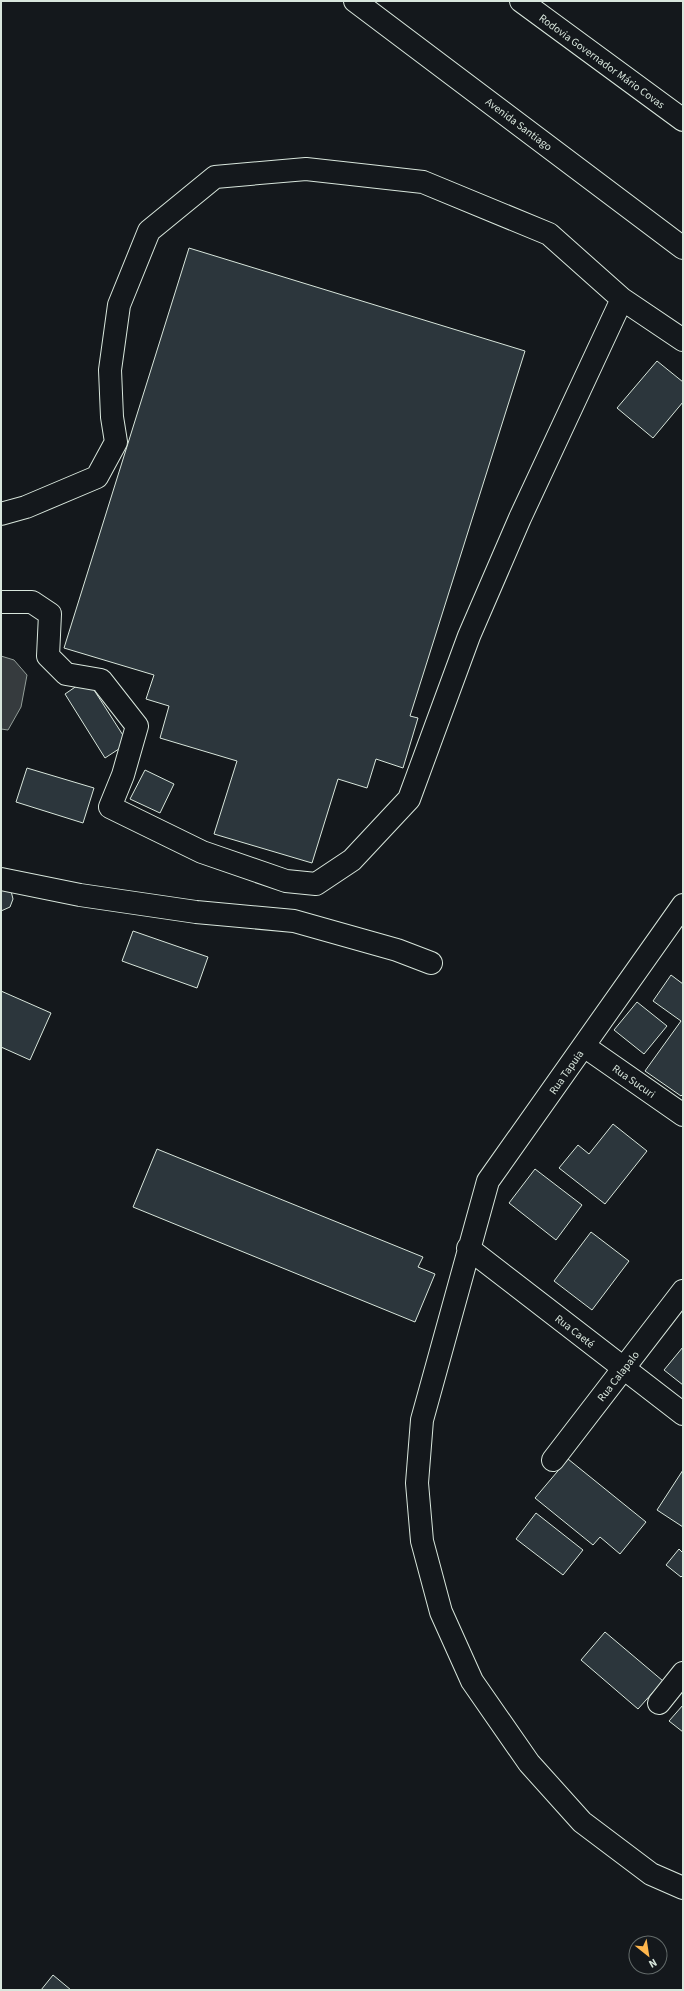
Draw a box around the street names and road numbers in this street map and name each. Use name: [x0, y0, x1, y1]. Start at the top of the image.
street label: Rodovia Governador Mário Covas: [536, 11, 668, 112]
street label: Avenida Santiago: [482, 94, 555, 154]
street label: Rua Tapuia: [546, 1047, 587, 1097]
street label: Rua Sucuri: [609, 1061, 658, 1102]
street label: Rua Caeté: [552, 1311, 598, 1352]
street label: Rua Calapalo: [594, 1348, 643, 1405]

